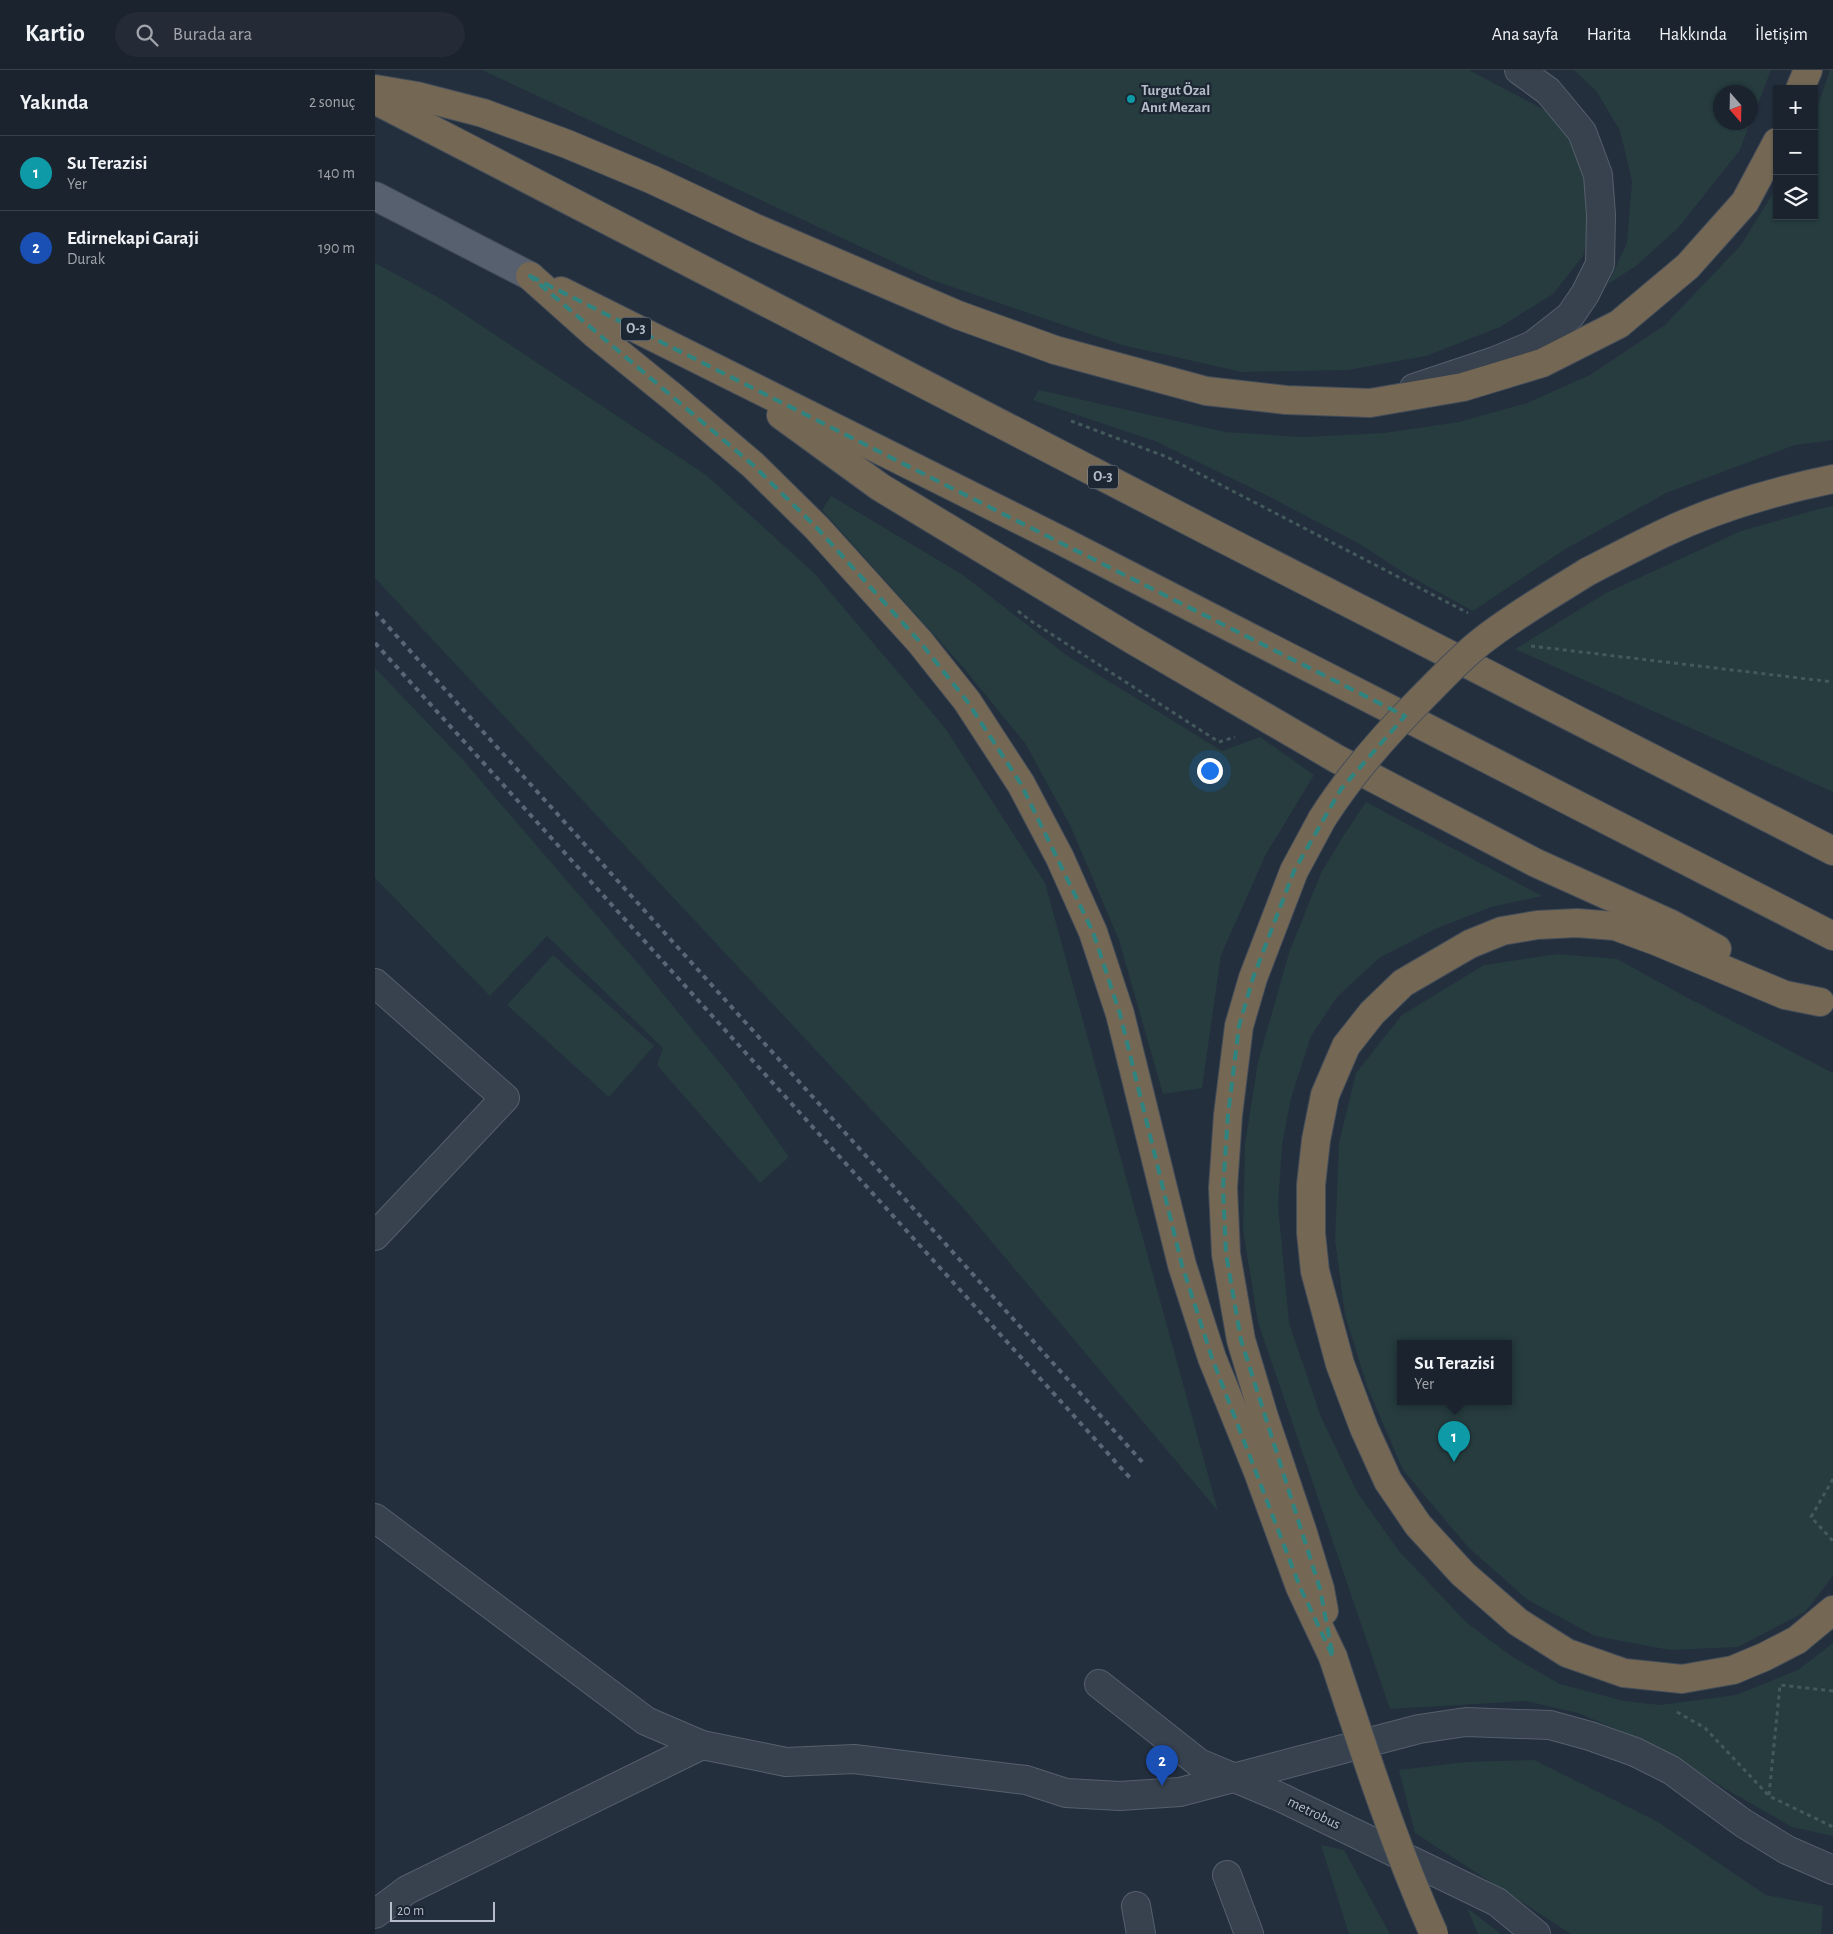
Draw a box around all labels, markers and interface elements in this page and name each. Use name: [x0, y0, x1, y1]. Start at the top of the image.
search box: [115, 12, 465, 57]
icon: search: [133, 21, 161, 49]
text: Kartio: [25, 22, 85, 46]
text: Burada ara: [173, 25, 252, 44]
text: Ana sayfa: [1492, 26, 1559, 44]
text: Harita: [1587, 26, 1631, 44]
text: Hakkında: [1659, 26, 1727, 44]
text: İletişim: [1755, 26, 1808, 44]
place label: Turgut Özal Anıt Mezarı: [1141, 82, 1211, 115]
north arrow: [1713, 85, 1758, 130]
map controls: [1773, 85, 1818, 220]
button: +: [1773, 85, 1818, 130]
text: Yakında: [20, 92, 89, 113]
marker: Turgut Özal Anıt Mezarı: [1125, 93, 1137, 105]
text: 2 sonuç: [309, 94, 355, 110]
button: −: [1773, 130, 1818, 175]
text: Su Terazisi: [67, 154, 147, 173]
text: 1: [33, 165, 39, 181]
text: 140 m: [318, 165, 355, 181]
button: layers: [1773, 175, 1818, 220]
text: Yer: [67, 176, 87, 192]
text: Edirnekapi Garaji: [67, 229, 199, 248]
text: 2: [32, 240, 40, 256]
text: 190 m: [318, 240, 355, 256]
text: Durak: [67, 251, 105, 267]
road number: O-3: [621, 318, 651, 340]
road number: O-3: [1088, 466, 1118, 488]
your location: [1197, 758, 1223, 784]
popup: [1397, 1340, 1512, 1405]
text: Su Terazisi: [1414, 1354, 1495, 1373]
text: Yer: [1414, 1376, 1434, 1392]
pin: 1: [1438, 1421, 1470, 1462]
pin: 2: [1146, 1745, 1178, 1786]
street label: metrobus: [1285, 1794, 1343, 1832]
scale bar: [390, 1899, 495, 1922]
text: 20 m: [397, 1904, 424, 1918]

